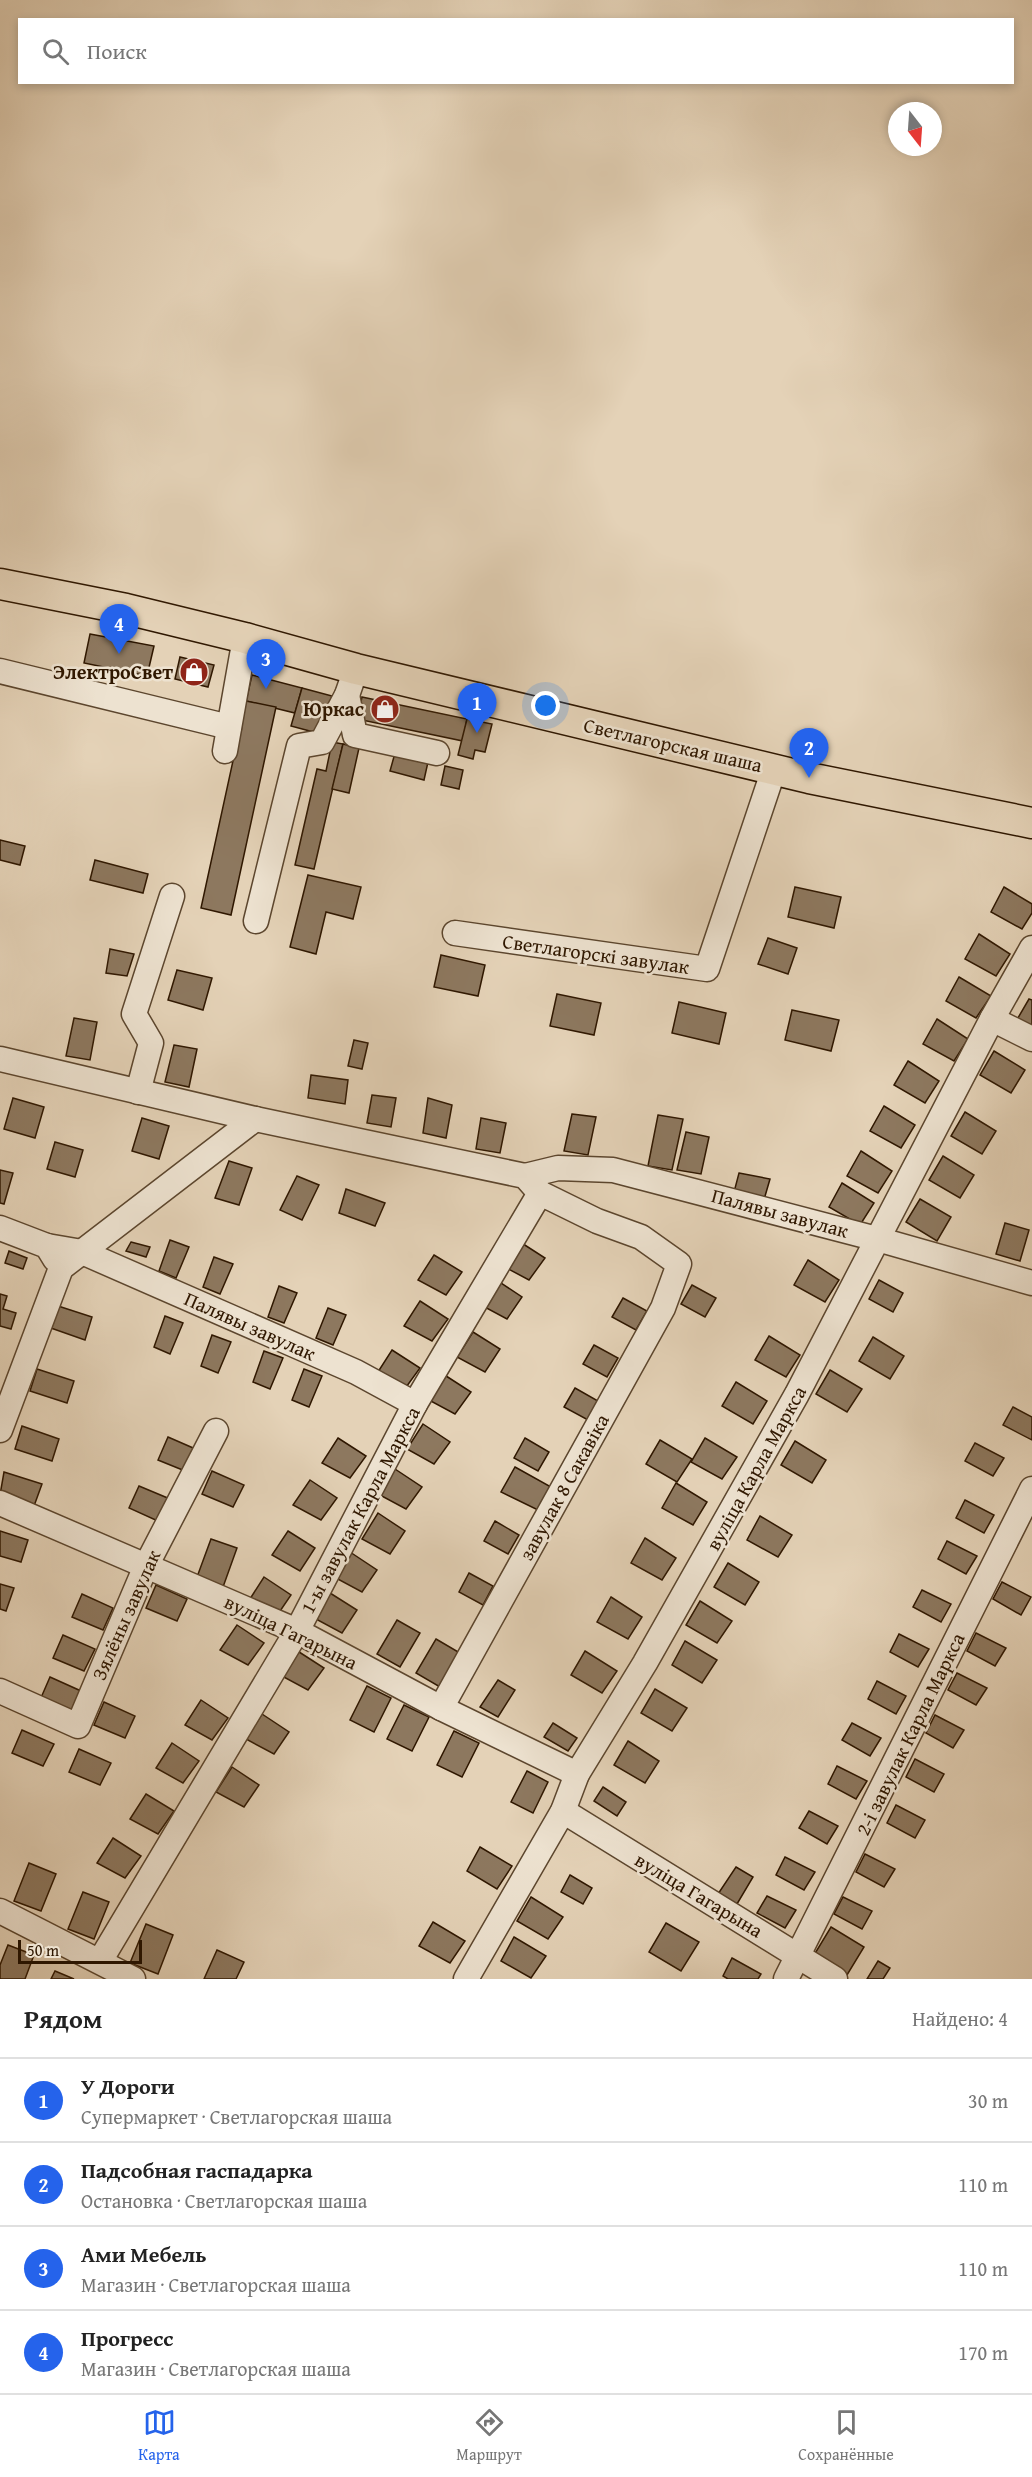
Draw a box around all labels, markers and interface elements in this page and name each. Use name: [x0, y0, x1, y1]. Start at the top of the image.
search box: [18, 18, 1014, 84]
icon: search: [39, 35, 72, 68]
text: Поиск: [87, 35, 147, 67]
north arrow: [888, 102, 942, 156]
pin: 4: [100, 604, 138, 654]
pin: 3: [246, 640, 286, 689]
shop icon: ЭлектроСвет: [178, 656, 210, 688]
place label: ЭлектроСвет: [53, 657, 173, 686]
pin: 1: [458, 684, 496, 733]
your location: [531, 691, 560, 720]
shop icon: Юркас: [369, 693, 401, 725]
place label: Юркас: [303, 694, 364, 723]
street label: Светлагорская шаша: [581, 710, 766, 779]
pin: 2: [790, 728, 828, 778]
street label: Светлагорскі завулак: [501, 926, 692, 981]
street label: Палявы завулак: [708, 1180, 852, 1245]
street label: Палявы завулак: [180, 1284, 321, 1368]
street label: вуліца Карла Маркса: [698, 1380, 813, 1555]
street label: 1-ы завулак Карла Маркса: [293, 1401, 427, 1618]
street label: завулак 8 Сакавіка: [511, 1408, 616, 1565]
street label: Зялёны завулак: [84, 1544, 167, 1685]
street label: вуліца Гагарына: [220, 1587, 363, 1677]
street label: 2-і завулак Карла Маркса: [848, 1627, 972, 1840]
street label: вуліца Гагарына: [630, 1845, 769, 1945]
scale bar: [18, 1937, 142, 1964]
text: 50 m: [27, 1938, 59, 1962]
text: Рядом: [24, 1999, 102, 2038]
text: Найдено: 4: [912, 2004, 1008, 2033]
text: У Дороги: [81, 2070, 174, 2102]
text: 1: [38, 2086, 49, 2115]
text: 30 m: [968, 2086, 1008, 2115]
text: Супермаркет · Светлагорская шаша: [81, 2102, 392, 2131]
text: Падсобная гаспадарка: [81, 2154, 313, 2186]
text: 2: [38, 2170, 49, 2199]
text: 110 m: [958, 2170, 1008, 2199]
text: Остановка · Светлагорская шаша: [81, 2186, 367, 2215]
text: Ами Мебель: [81, 2238, 207, 2270]
text: 3: [38, 2254, 49, 2283]
text: 110 m: [958, 2254, 1008, 2283]
text: Магазин · Светлагорская шаша: [81, 2270, 351, 2299]
text: Прогресс: [81, 2322, 174, 2354]
text: 4: [38, 2338, 49, 2367]
text: 170 m: [958, 2338, 1008, 2367]
text: Магазин · Светлагорская шаша: [81, 2354, 351, 2383]
tab: Карта: [138, 2406, 180, 2466]
tab: Маршрут: [456, 2406, 522, 2466]
tab: Сохранённые: [798, 2406, 894, 2466]

